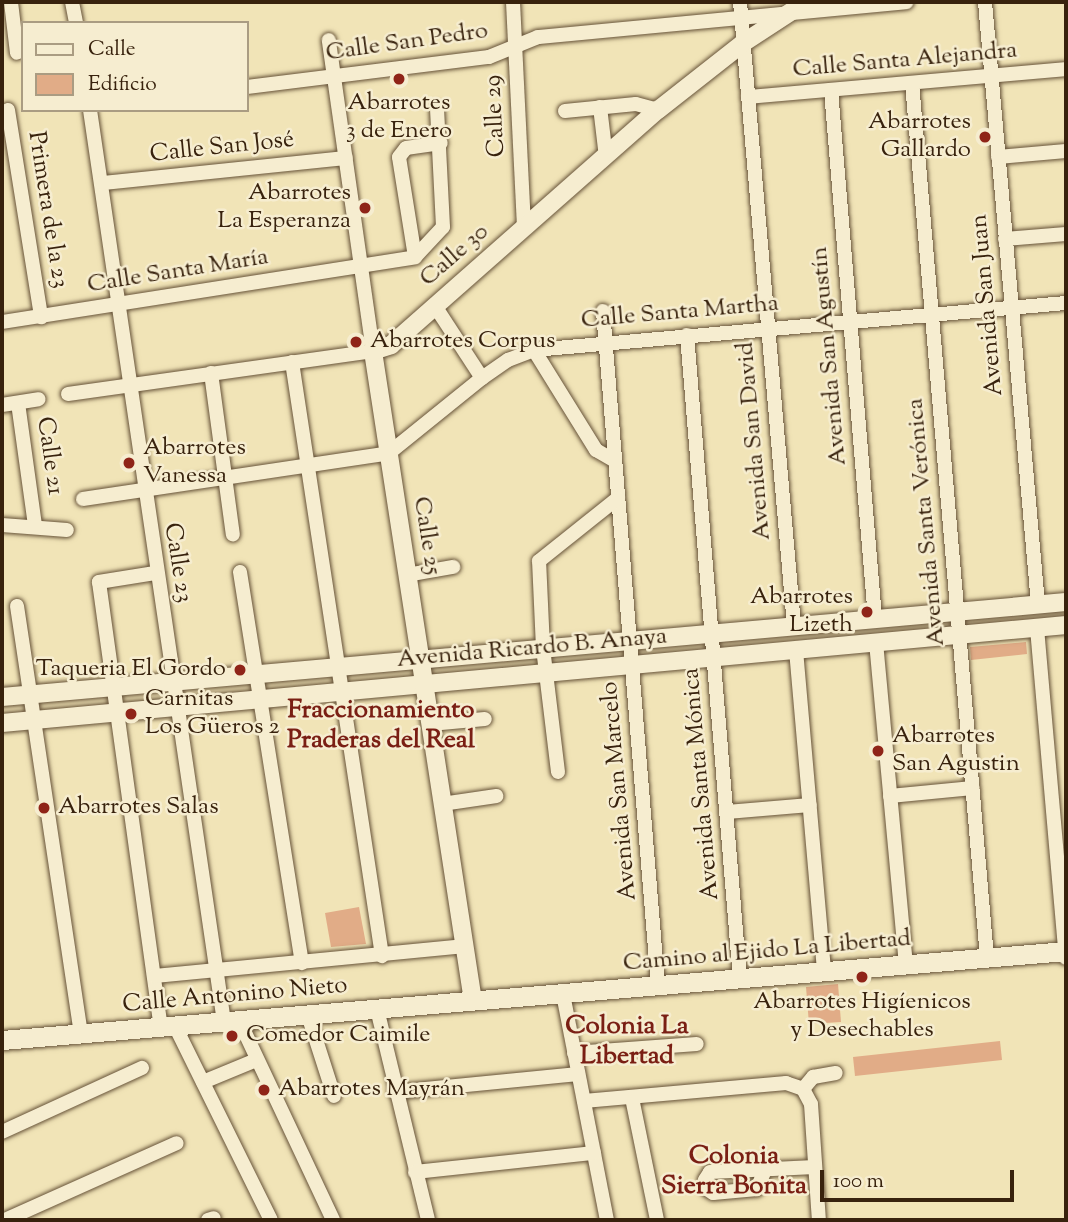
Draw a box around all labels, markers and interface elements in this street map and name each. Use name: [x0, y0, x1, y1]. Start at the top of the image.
street label: Calle San Pedro: [324, 17, 490, 69]
legend: [21, 21, 248, 112]
text: Calle: [88, 35, 136, 65]
street label: Calle Santa Alejandra: [792, 37, 1018, 85]
text: Edificio: [88, 70, 157, 100]
marker: Abarrotes 3 de Enero: [391, 71, 407, 87]
street label: Calle 29: [479, 74, 513, 158]
place label: Abarrotes 3 de Enero: [346, 90, 452, 146]
place label: Abarrotes Gallardo: [868, 109, 971, 165]
street label: Calle San José: [148, 126, 296, 170]
marker: Abarrotes Gallardo: [977, 129, 993, 145]
street label: Primera de la 23: [20, 130, 74, 290]
place label: Abarrotes La Esperanza: [218, 180, 351, 236]
marker: Abarrotes La Esperanza: [357, 200, 373, 216]
street label: Avenida San Juan: [966, 213, 1010, 397]
street label: Calle 30: [415, 218, 495, 294]
street label: Calle Santa María: [85, 243, 271, 301]
street label: Avenida San Agustín: [806, 245, 854, 467]
street label: Calle Santa Martha: [580, 290, 780, 336]
place label: Abarrotes Corpus: [370, 328, 555, 356]
marker: Abarrotes Corpus: [348, 334, 364, 350]
street label: Avenida San David: [732, 341, 778, 541]
street label: Avenida Santa Verónica: [902, 397, 952, 647]
street label: Calle 21: [29, 415, 69, 497]
place label: Abarrotes Vanessa: [143, 435, 246, 491]
marker: Abarrotes Vanessa: [121, 455, 137, 471]
street label: Calle 25: [406, 495, 446, 577]
street label: Calle 23: [156, 521, 198, 605]
place label: Abarrotes Lizeth: [750, 584, 853, 640]
marker: Abarrotes Lizeth: [859, 604, 875, 620]
street label: Avenida Ricardo B. Anaya: [396, 623, 668, 675]
place label: Taqueria El Gordo: [36, 656, 226, 684]
marker: Taqueria El Gordo: [232, 662, 248, 678]
street label: Avenida Santa Mónica: [677, 667, 727, 901]
street label: Avenida San Marcelo: [596, 680, 644, 902]
place label: Carnitas Los Güeros 2: [145, 686, 280, 742]
district label: Fraccionamiento Praderas del Real: [287, 695, 475, 756]
marker: Carnitas Los Güeros 2: [123, 706, 139, 722]
place label: Abarrotes San Agustin: [892, 723, 1020, 779]
marker: Abarrotes San Agustin: [870, 743, 886, 759]
place label: Abarrotes Salas: [58, 794, 219, 822]
marker: Abarrotes Salas: [36, 800, 52, 816]
street label: Camino al Ejido La Libertad: [622, 925, 912, 979]
marker: Abarrotes Higíenicos y Desechables: [854, 969, 870, 985]
street label: Calle Antonino Nieto: [121, 972, 349, 1020]
place label: Abarrotes Higíenicos y Desechables: [753, 989, 971, 1045]
district label: Colonia La Libertad: [565, 1011, 689, 1072]
place label: Comedor Caimile: [246, 1022, 430, 1050]
marker: Comedor Caimile: [224, 1028, 240, 1044]
place label: Abarrotes Mayrán: [278, 1076, 465, 1104]
marker: Abarrotes Mayrán: [256, 1082, 272, 1098]
district label: Colonia Sierra Bonita: [661, 1141, 807, 1202]
scale bar: [823, 1156, 1017, 1200]
text: 100 m: [833, 1167, 884, 1197]

